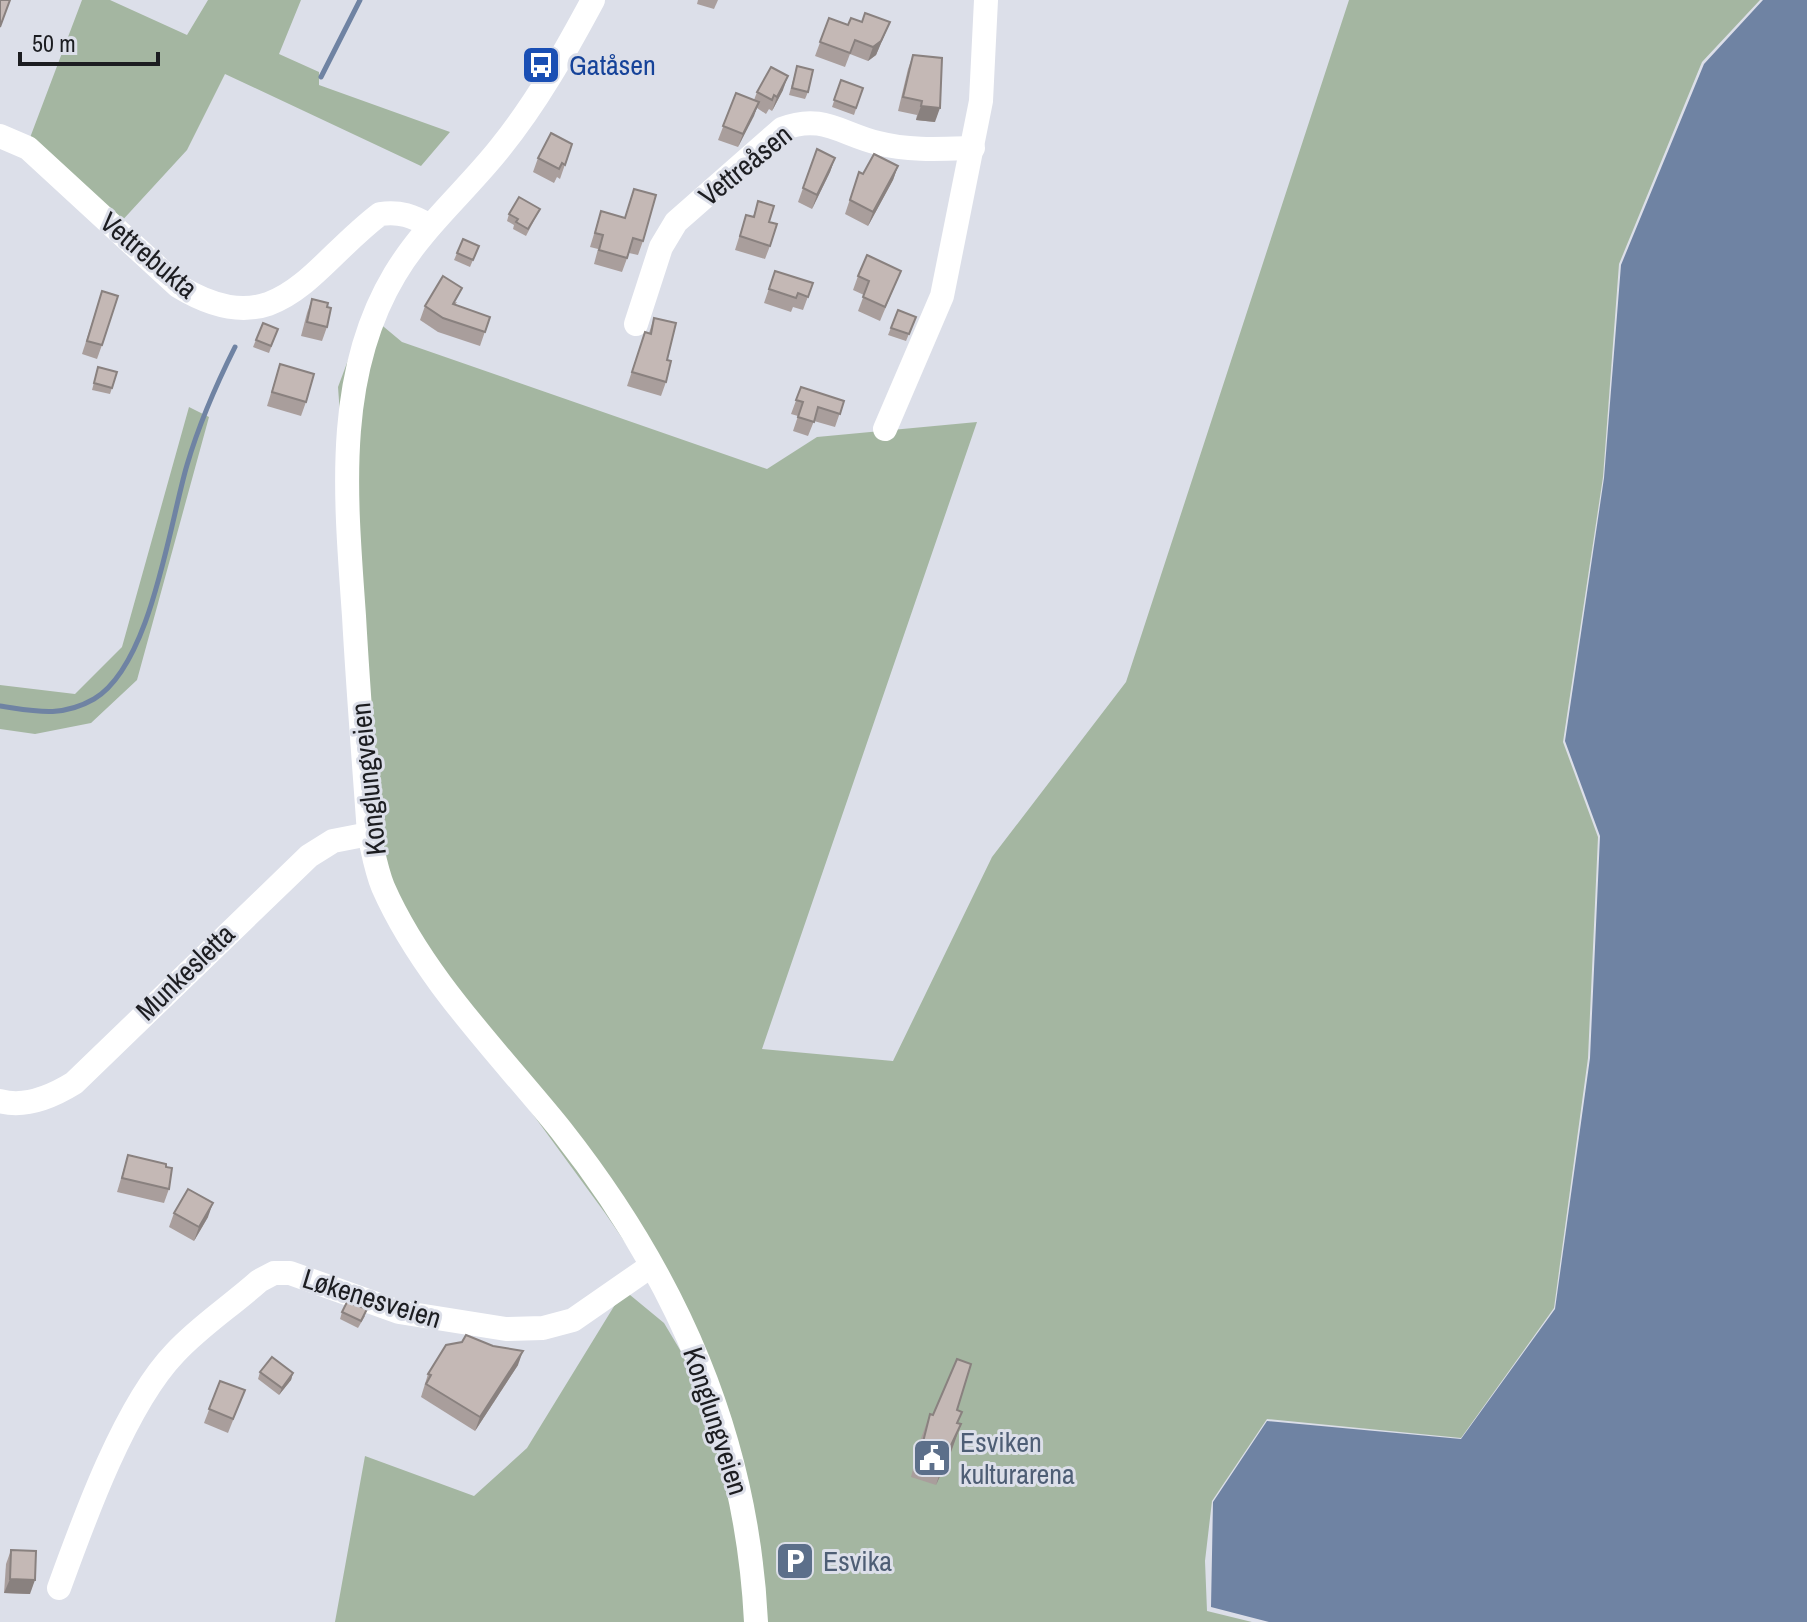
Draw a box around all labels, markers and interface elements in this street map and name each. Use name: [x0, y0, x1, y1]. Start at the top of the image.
scale bar: [20, 16, 158, 66]
text: 50 m: [32, 27, 76, 59]
bus stop icon: Gatåsen: [520, 44, 562, 86]
place label: Gatåsen: [569, 46, 656, 84]
street label: Vettreåsen: [690, 116, 800, 214]
street label: Vettrebukta: [92, 203, 206, 307]
street label: Konglungveien: [341, 701, 395, 857]
street label: Munkesletta: [127, 915, 243, 1029]
street label: Løkenesveien: [298, 1259, 446, 1337]
street label: Konglungveien: [674, 1342, 758, 1500]
place label: Esviken kulturarena: [960, 1423, 1075, 1493]
public building icon: Esviken kulturarena: [911, 1437, 953, 1479]
parking icon: Esvika: [774, 1540, 816, 1582]
place label: Esvika: [823, 1542, 892, 1580]

